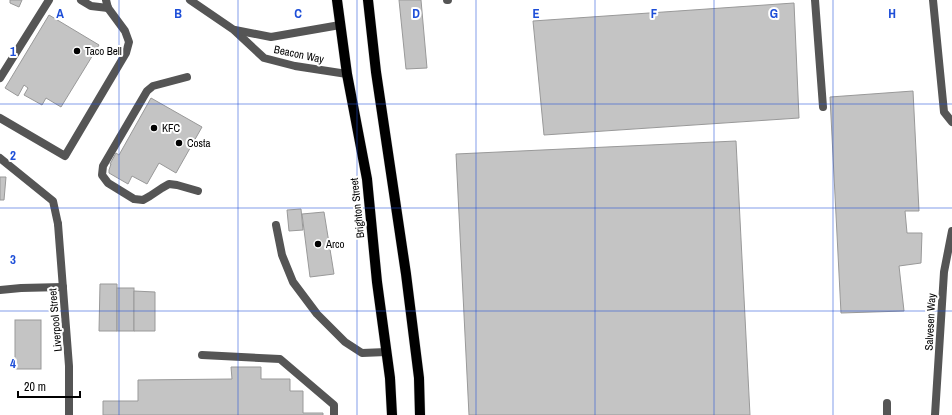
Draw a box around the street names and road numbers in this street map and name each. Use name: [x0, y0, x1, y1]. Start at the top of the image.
street label: Beacon Way: [273, 42, 326, 66]
street label: Brighton Street: [347, 177, 367, 239]
street label: Liverpool Street: [45, 287, 65, 352]
street label: Salvesen Way: [922, 293, 939, 351]

